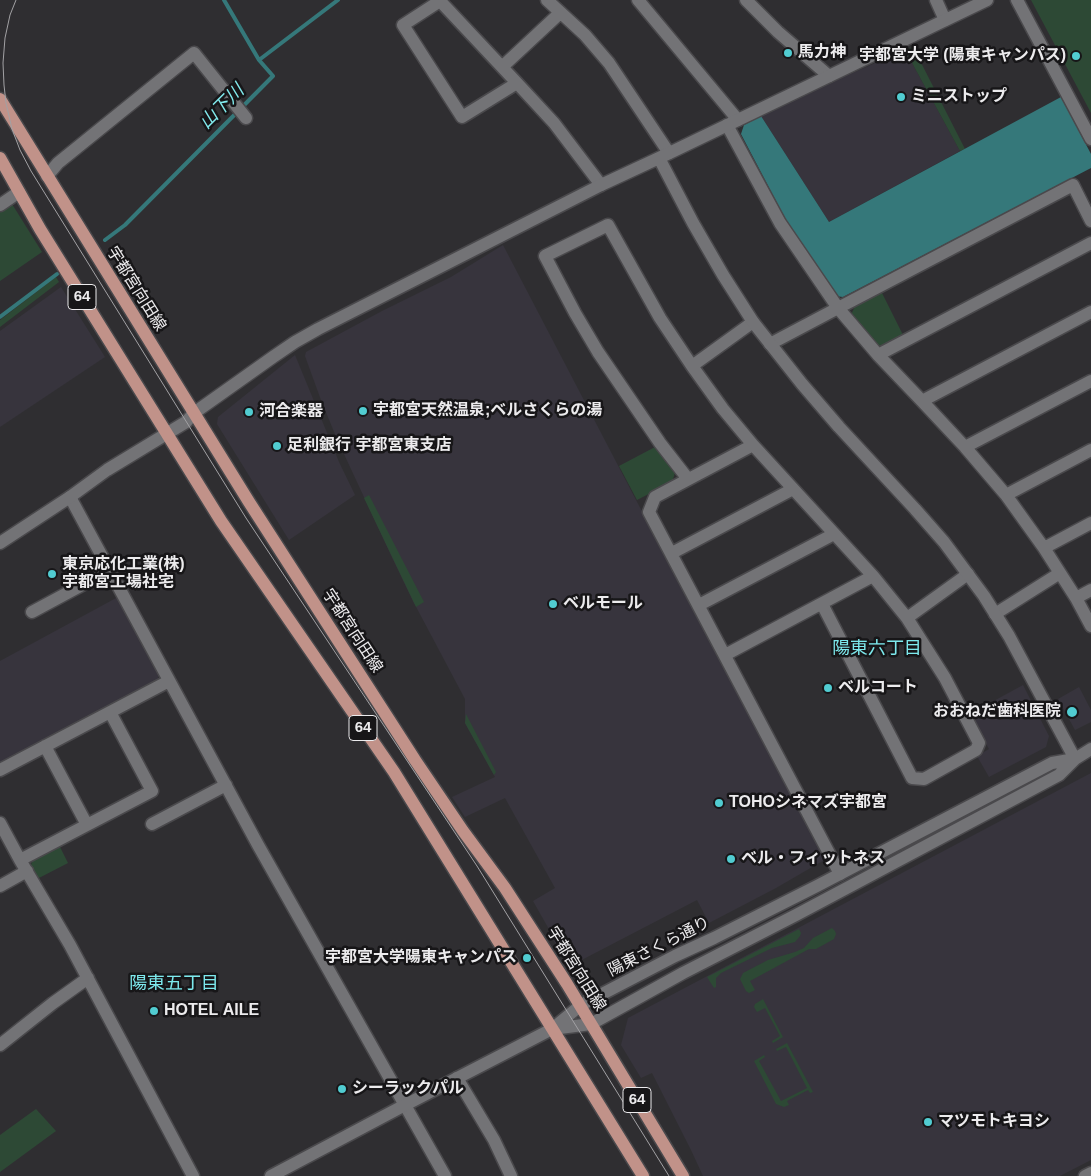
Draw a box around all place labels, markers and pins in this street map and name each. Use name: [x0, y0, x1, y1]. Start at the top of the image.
place label: 馬力神: [798, 43, 846, 63]
place label: 宇都宮大学 (陽東キャンパス): [859, 46, 1066, 66]
marker: 馬力神: [782, 47, 794, 59]
marker: 宇都宮大学 (陽東キャンパス): [1070, 50, 1082, 62]
place label: ミニストップ: [911, 87, 1007, 107]
marker: ミニストップ: [895, 91, 907, 103]
place label: 宇都宮天然温泉;ベルさくらの湯: [373, 401, 602, 421]
place label: 河合楽器: [259, 402, 323, 422]
marker: 宇都宮天然温泉;ベルさくらの湯: [357, 405, 369, 417]
marker: 河合楽器: [243, 406, 255, 418]
place label: 足利銀行 宇都宮東支店: [287, 436, 451, 456]
marker: 足利銀行 宇都宮東支店: [271, 440, 283, 452]
place label: 東京応化工業(株) 宇都宮工場社宅: [62, 555, 185, 593]
marker: 東京応化工業(株) 宇都宮工場社宅: [46, 568, 58, 580]
place label: ベルモール: [563, 594, 643, 614]
marker: ベルモール: [547, 598, 559, 610]
place label: ベルコート: [838, 678, 918, 698]
marker: ベルコート: [822, 682, 834, 694]
place label: おおねだ歯科医院: [933, 702, 1061, 722]
marker: おおねだ歯科医院: [1065, 705, 1079, 719]
place label: TOHOシネマズ宇都宮: [729, 793, 887, 813]
marker: TOHOシネマズ宇都宮: [713, 797, 725, 809]
place label: ベル・フィットネス: [741, 849, 885, 869]
marker: ベル・フィットネス: [725, 853, 737, 865]
place label: 宇都宮大学陽東キャンパス: [325, 948, 517, 968]
marker: 宇都宮大学陽東キャンパス: [521, 952, 533, 964]
place label: HOTEL AILE: [164, 1001, 259, 1021]
marker: HOTEL AILE: [148, 1005, 160, 1017]
place label: シーラックパル: [352, 1079, 464, 1099]
marker: シーラックパル: [336, 1083, 348, 1095]
place label: マツモトキヨシ: [938, 1112, 1050, 1132]
marker: マツモトキヨシ: [922, 1116, 934, 1128]

